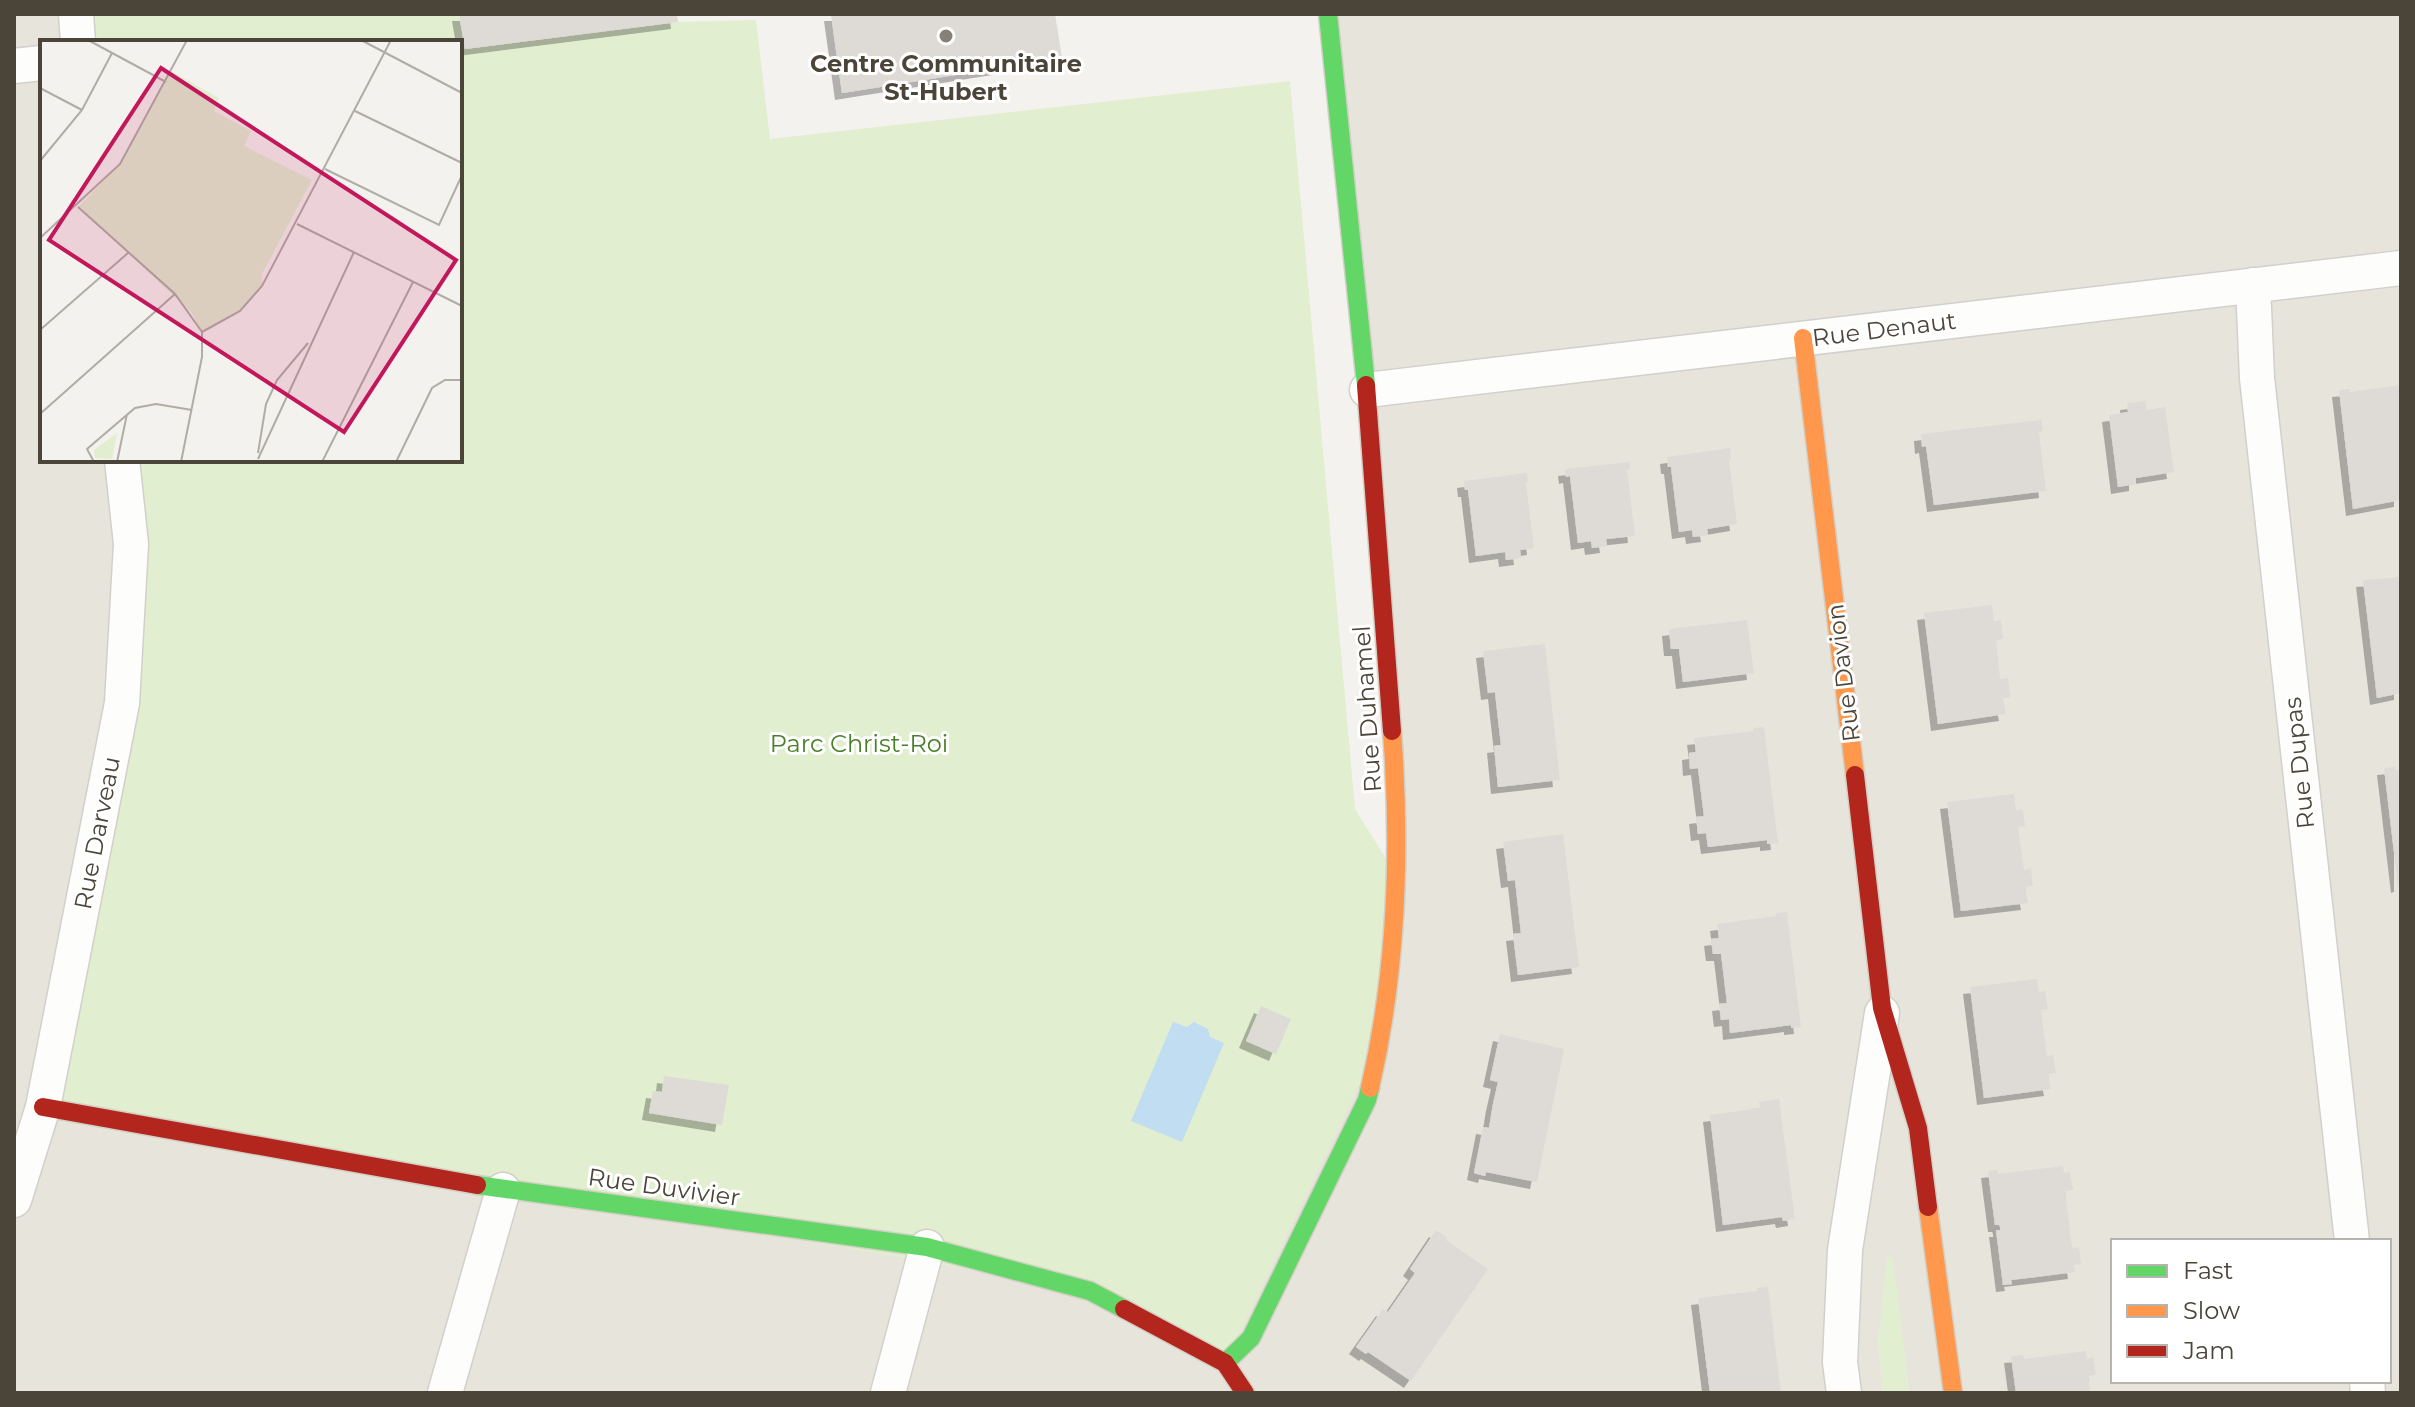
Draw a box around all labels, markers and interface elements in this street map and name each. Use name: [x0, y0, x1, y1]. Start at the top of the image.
marker: Centre Communitaire St-Hubert: [937, 27, 955, 45]
inset map: [40, 40, 462, 462]
place label: Centre Communitaire St-Hubert: [810, 49, 1082, 106]
street label: Rue Denaut: [1810, 306, 1958, 352]
street label: Rue Davion: [1820, 602, 1866, 744]
street label: Rue Duhamel: [1347, 625, 1387, 793]
street label: Rue Dupas: [2278, 696, 2320, 830]
park label: Parc Christ-Roi: [770, 729, 948, 758]
street label: Rue Darveau: [68, 754, 126, 912]
street label: Rue Duvivier: [586, 1162, 742, 1212]
legend: [2111, 1239, 2391, 1383]
text: Fast: [2183, 1256, 2234, 1285]
text: Slow: [2183, 1296, 2240, 1325]
text: Jam: [2182, 1336, 2235, 1365]

